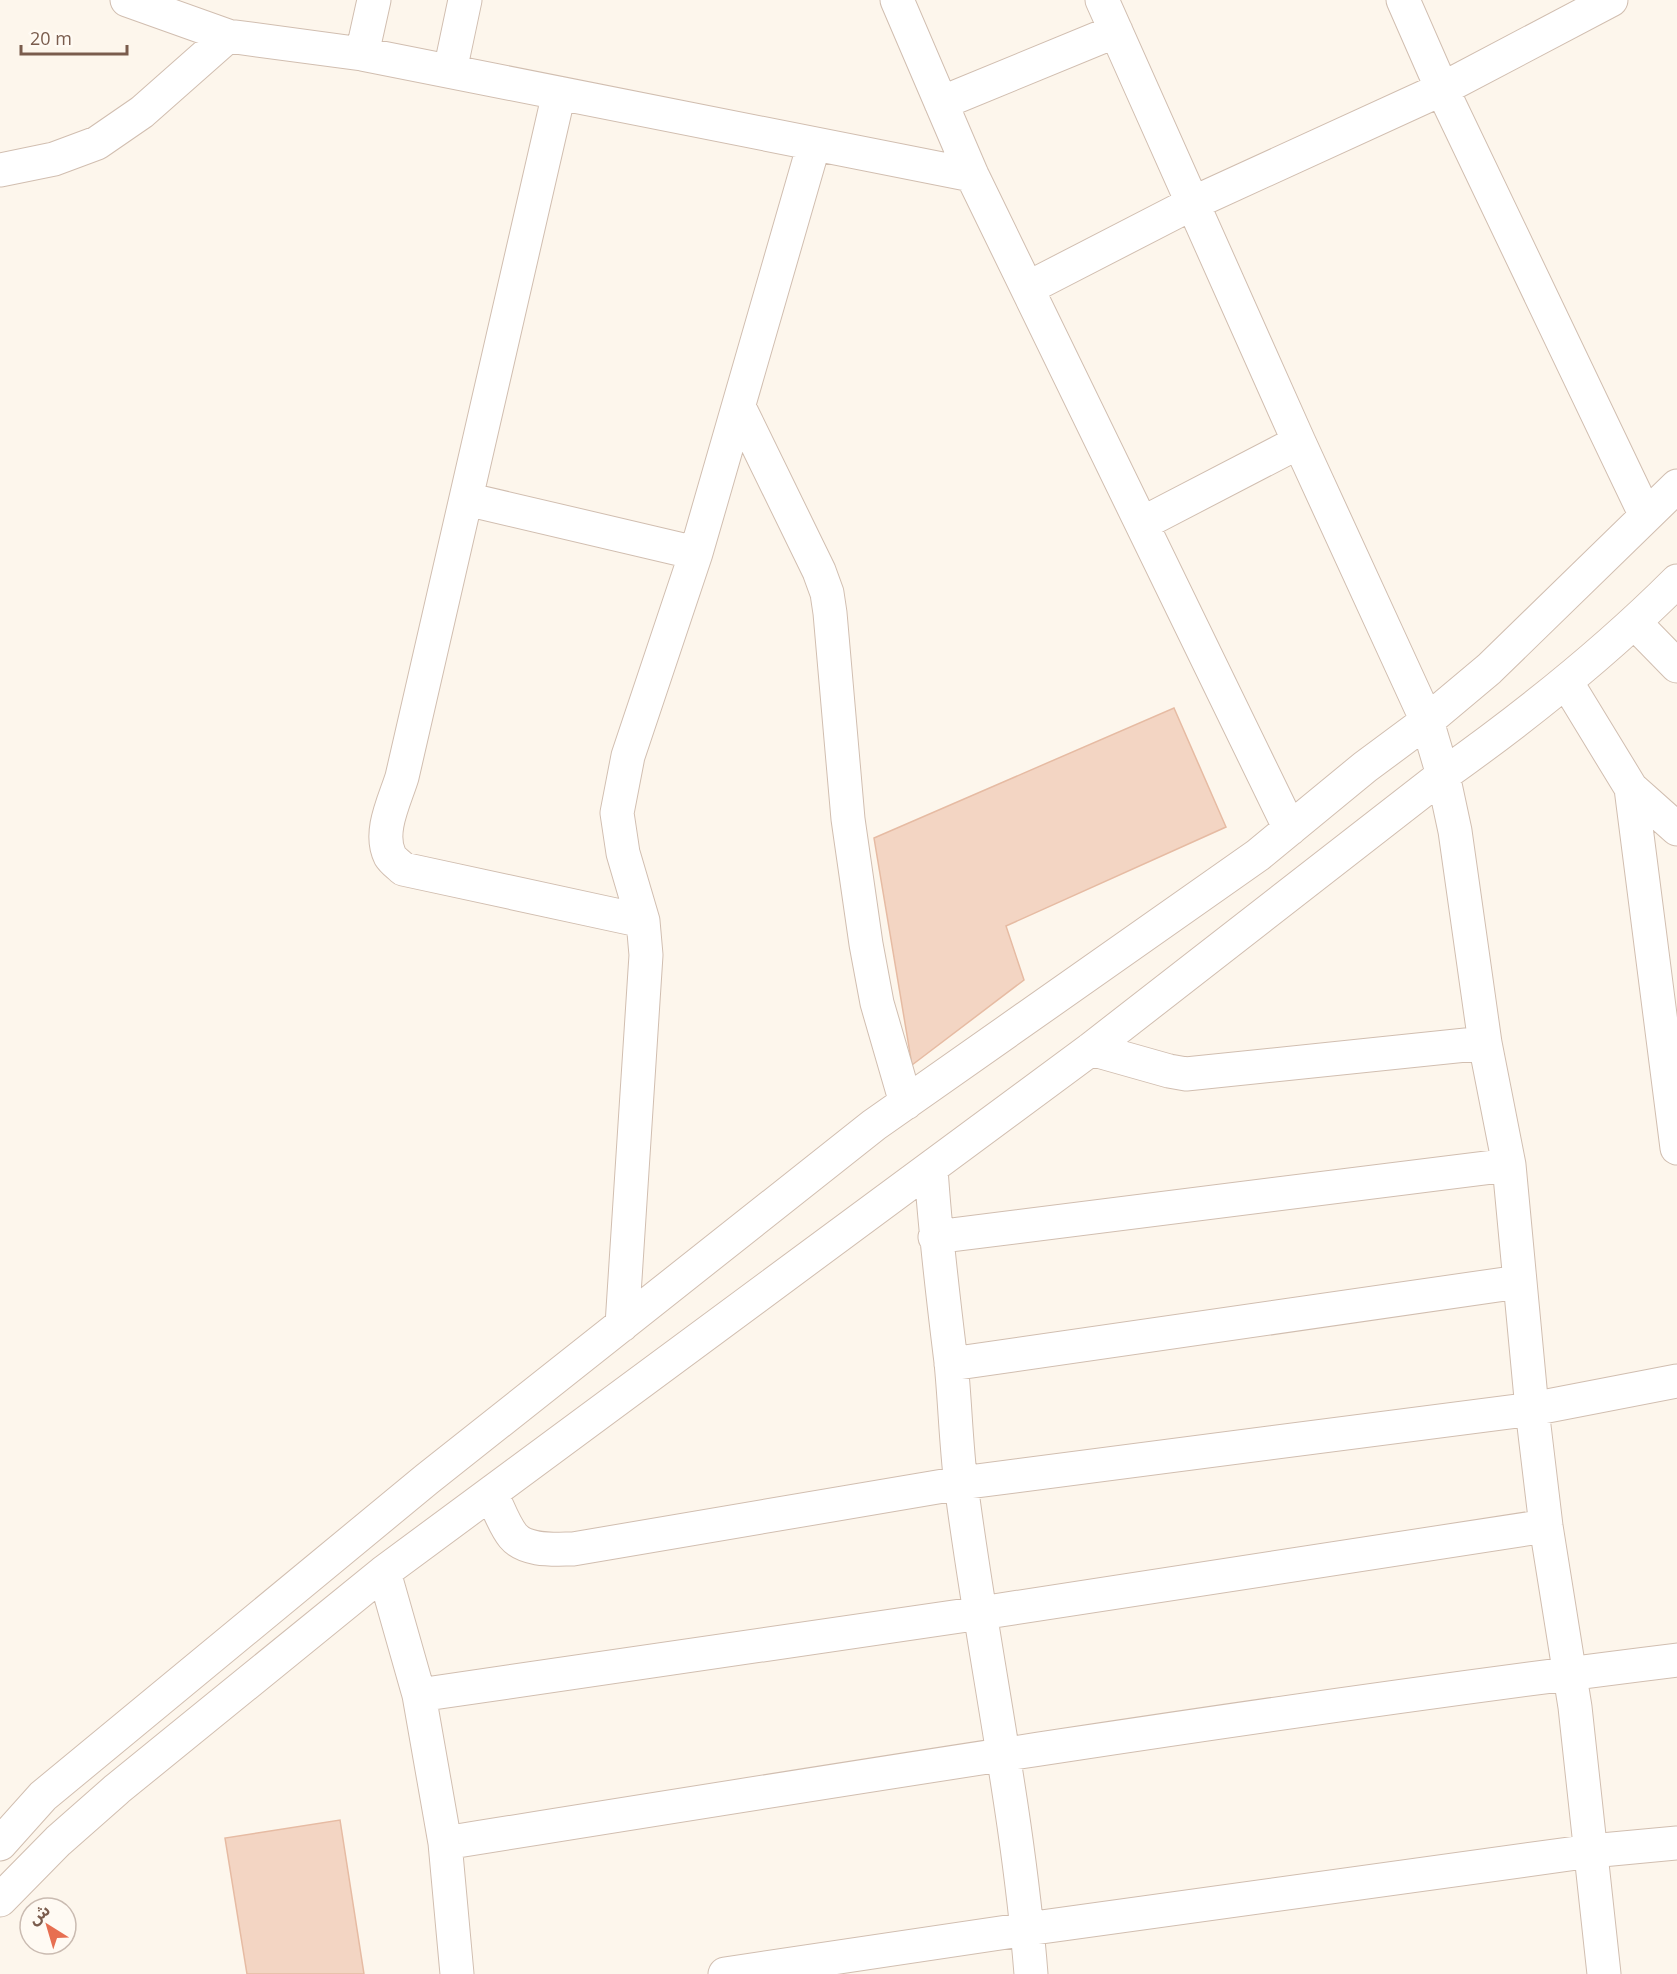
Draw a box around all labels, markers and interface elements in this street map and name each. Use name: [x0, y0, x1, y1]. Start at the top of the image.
scale bar: [21, 18, 128, 56]
text: 20 m: [30, 26, 72, 50]
north arrow: [18, 1896, 78, 1956]
text: ش: [24, 1899, 54, 1929]

